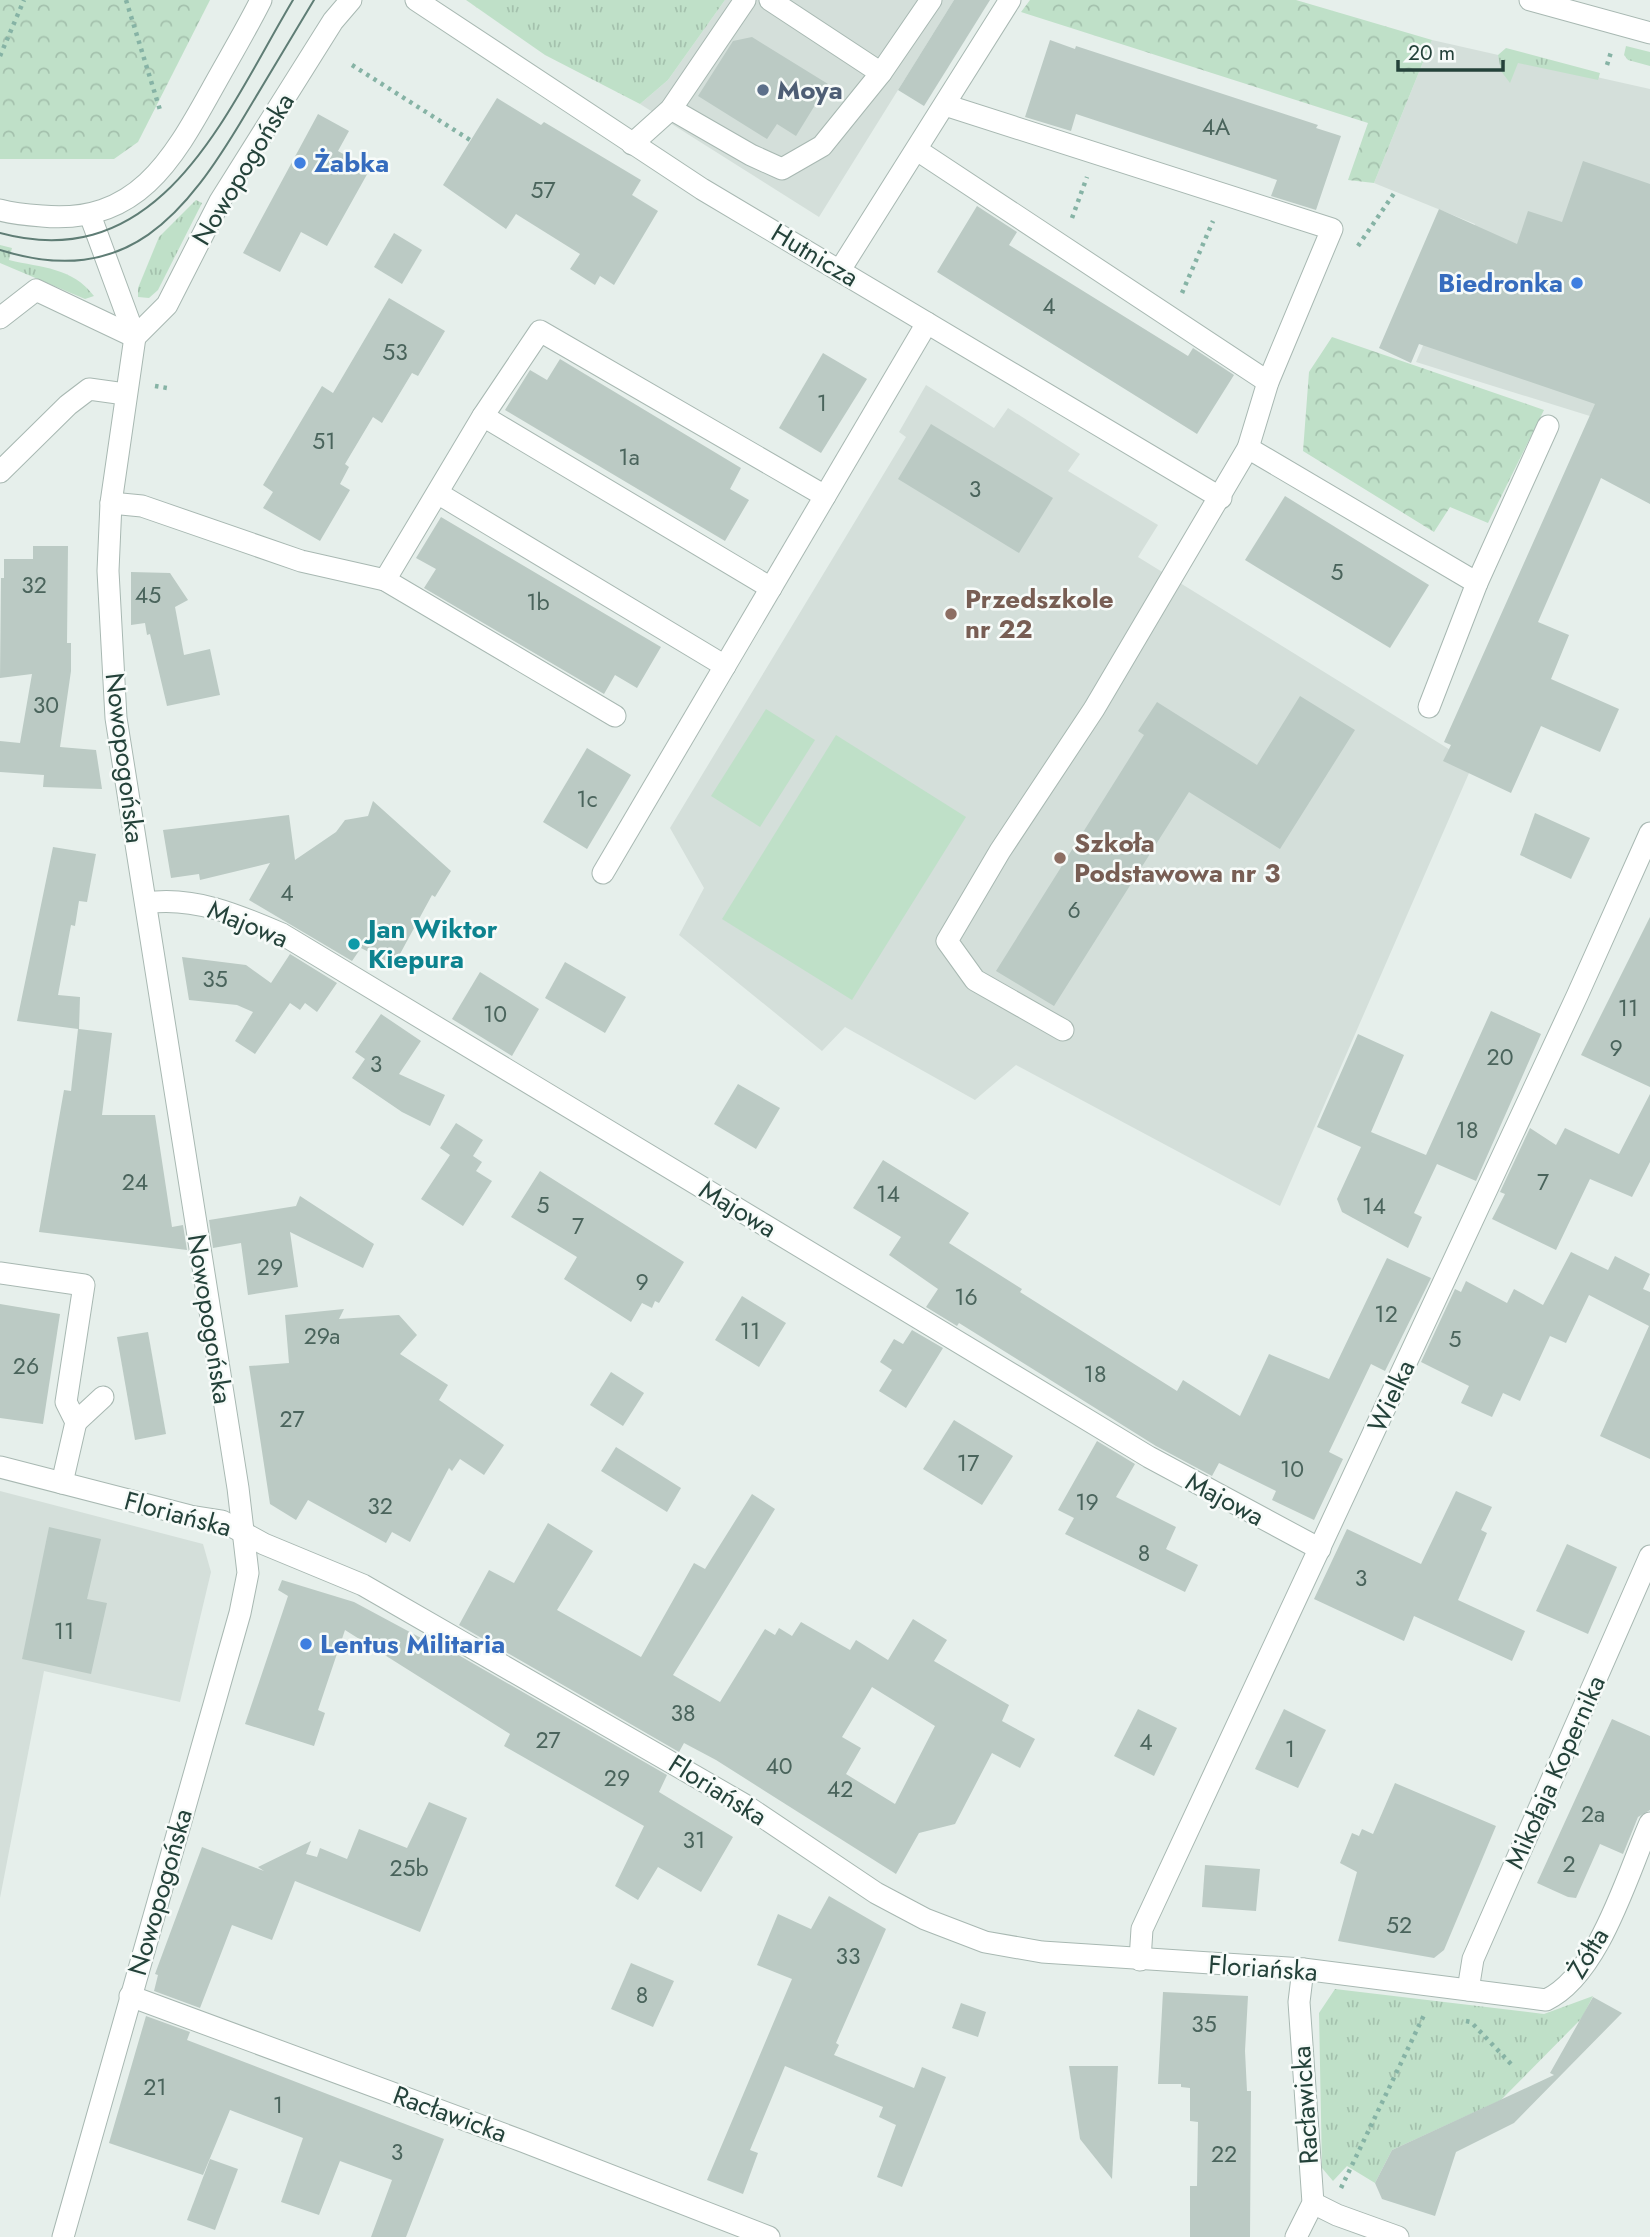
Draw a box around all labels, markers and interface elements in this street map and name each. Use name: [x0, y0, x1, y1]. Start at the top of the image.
scale bar: [1398, 28, 1503, 72]
text: 20 m: [1408, 38, 1455, 68]
place label: Moya: [777, 71, 843, 109]
marker: Moya: [755, 82, 771, 98]
street label: Nowopogońska: [183, 86, 303, 252]
house number: 4A: [1202, 110, 1231, 144]
place label: Żabka: [314, 144, 389, 182]
marker: Żabka: [292, 155, 308, 171]
house number: 57: [530, 173, 556, 207]
street label: Hutnicza: [764, 214, 866, 296]
place label: Biedronka: [1438, 264, 1563, 302]
marker: Biedronka: [1569, 275, 1585, 291]
house number: 4: [1042, 289, 1056, 323]
house number: 53: [382, 335, 408, 369]
house number: 1: [817, 386, 827, 420]
house number: 51: [312, 424, 336, 458]
house number: 1a: [618, 440, 640, 474]
house number: 3: [969, 472, 981, 506]
house number: 5: [1331, 555, 1344, 589]
house number: 32: [21, 568, 47, 602]
house number: 45: [135, 578, 161, 612]
place label: Przedszkole nr 22: [965, 580, 1114, 648]
house number: 1b: [526, 585, 550, 619]
marker: Przedszkole nr 22: [943, 606, 959, 622]
street label: Nowopogońska: [96, 671, 154, 845]
house number: 30: [33, 688, 59, 722]
house number: 1c: [576, 782, 598, 816]
place label: Szkoła Podstawowa nr 3: [1074, 824, 1280, 892]
marker: Szkoła Podstawowa nr 3: [1052, 850, 1068, 866]
house number: 4: [280, 876, 294, 910]
street label: Majowa: [202, 891, 294, 957]
house number: 6: [1067, 893, 1081, 927]
place label: Jan Wiktor Kiepura: [363, 910, 498, 978]
marker: Jan Wiktor Kiepura: [346, 936, 362, 952]
house number: 35: [202, 962, 228, 996]
house number: 11: [1618, 991, 1638, 1025]
house number: 10: [483, 997, 507, 1031]
house number: 9: [1609, 1031, 1623, 1065]
house number: 20: [1487, 1040, 1513, 1074]
house number: 3: [370, 1047, 382, 1081]
house number: 18: [1456, 1113, 1478, 1147]
house number: 24: [122, 1165, 148, 1199]
house number: 7: [1537, 1165, 1549, 1199]
street label: Majowa: [692, 1171, 784, 1247]
house number: 14: [876, 1177, 900, 1211]
house number: 5: [537, 1188, 550, 1222]
house number: 14: [1362, 1189, 1386, 1223]
house number: 7: [572, 1209, 584, 1243]
street label: Nowopogońska: [178, 1231, 242, 1407]
house number: 29: [257, 1250, 283, 1284]
house number: 9: [635, 1265, 649, 1299]
house number: 16: [954, 1280, 978, 1314]
house number: 12: [1374, 1297, 1398, 1331]
house number: 11: [740, 1314, 760, 1348]
house number: 29a: [304, 1319, 340, 1353]
house number: 5: [1449, 1322, 1462, 1356]
house number: 26: [13, 1349, 39, 1383]
street label: Wielka: [1358, 1354, 1424, 1438]
house number: 18: [1084, 1357, 1106, 1391]
house number: 27: [279, 1402, 305, 1436]
house number: 17: [957, 1446, 979, 1480]
house number: 10: [1280, 1452, 1304, 1486]
street label: Majowa: [1179, 1462, 1271, 1536]
street label: Floriańska: [120, 1481, 236, 1547]
house number: 19: [1075, 1485, 1099, 1519]
house number: 32: [367, 1489, 393, 1523]
house number: 8: [1138, 1536, 1150, 1570]
house number: 3: [1355, 1561, 1367, 1595]
house number: 11: [54, 1614, 74, 1648]
place label: Lentus Militaria: [320, 1625, 505, 1663]
marker: Lentus Militaria: [298, 1636, 314, 1652]
street label: Mikołaja Kopernika: [1495, 1669, 1615, 1875]
house number: 38: [670, 1696, 696, 1730]
house number: 27: [535, 1723, 561, 1757]
house number: 4: [1139, 1725, 1153, 1759]
house number: 1: [1285, 1732, 1295, 1766]
street label: Floriańska: [662, 1745, 774, 1835]
house number: 40: [765, 1749, 793, 1783]
house number: 29: [604, 1761, 630, 1795]
house number: 42: [827, 1772, 853, 1806]
house number: 2a: [1581, 1797, 1605, 1831]
street label: Nowopogońska: [118, 1804, 202, 1980]
house number: 31: [683, 1823, 705, 1857]
house number: 2: [1562, 1847, 1576, 1881]
house number: 25b: [389, 1851, 429, 1885]
house number: 52: [1386, 1908, 1412, 1942]
street label: Żółta: [1558, 1920, 1618, 1986]
house number: 33: [835, 1939, 861, 1973]
street label: Floriańska: [1207, 1945, 1319, 1991]
house number: 8: [636, 1978, 648, 2012]
house number: 35: [1191, 2007, 1217, 2041]
street label: Racławicka: [1282, 2044, 1328, 2166]
house number: 21: [143, 2070, 167, 2104]
street label: Racławicka: [388, 2076, 512, 2152]
house number: 1: [273, 2088, 283, 2122]
house number: 3: [391, 2135, 403, 2169]
house number: 22: [1211, 2137, 1237, 2171]

